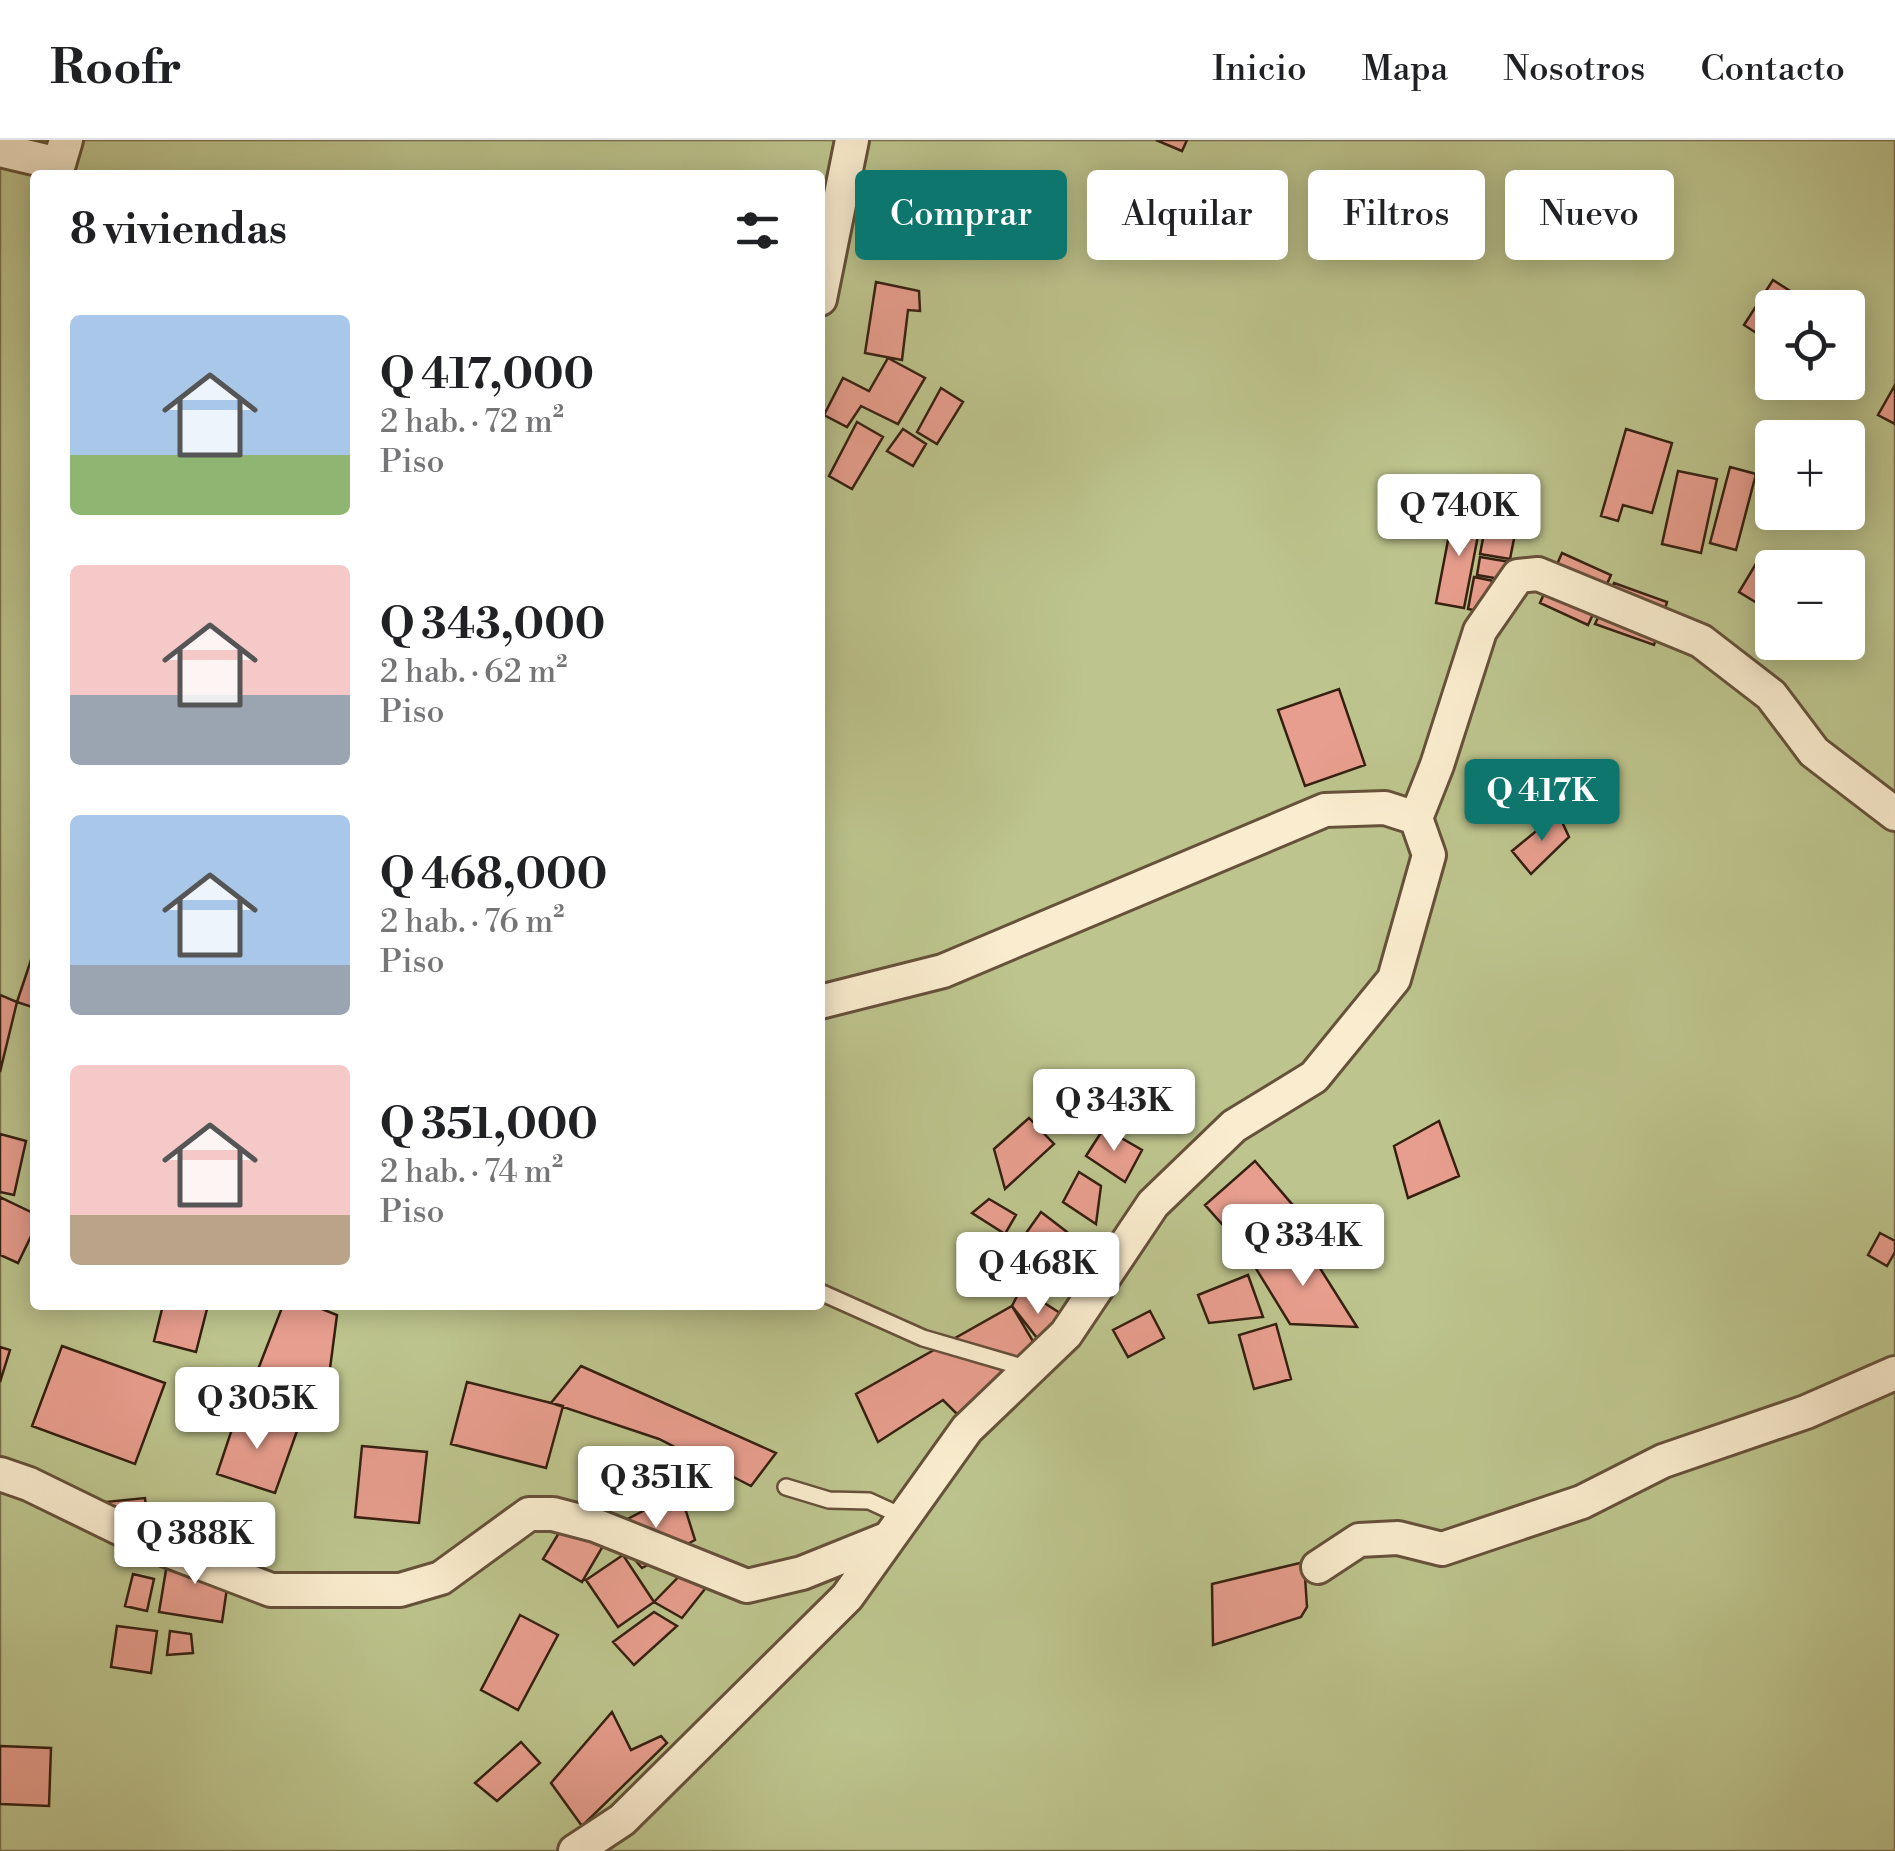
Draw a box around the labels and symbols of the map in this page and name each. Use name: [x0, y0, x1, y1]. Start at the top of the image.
pin: Q 740K: [1378, 474, 1540, 559]
pin: Q 417K: [1461, 759, 1623, 844]
pin: Q 343K: [1033, 1069, 1195, 1154]
pin: Q 334K: [1222, 1204, 1384, 1289]
pin: Q 468K: [957, 1232, 1119, 1317]
pin: Q 305K: [176, 1367, 338, 1452]
pin: Q 351K: [575, 1446, 737, 1531]
pin: Q 388K: [114, 1502, 276, 1587]

